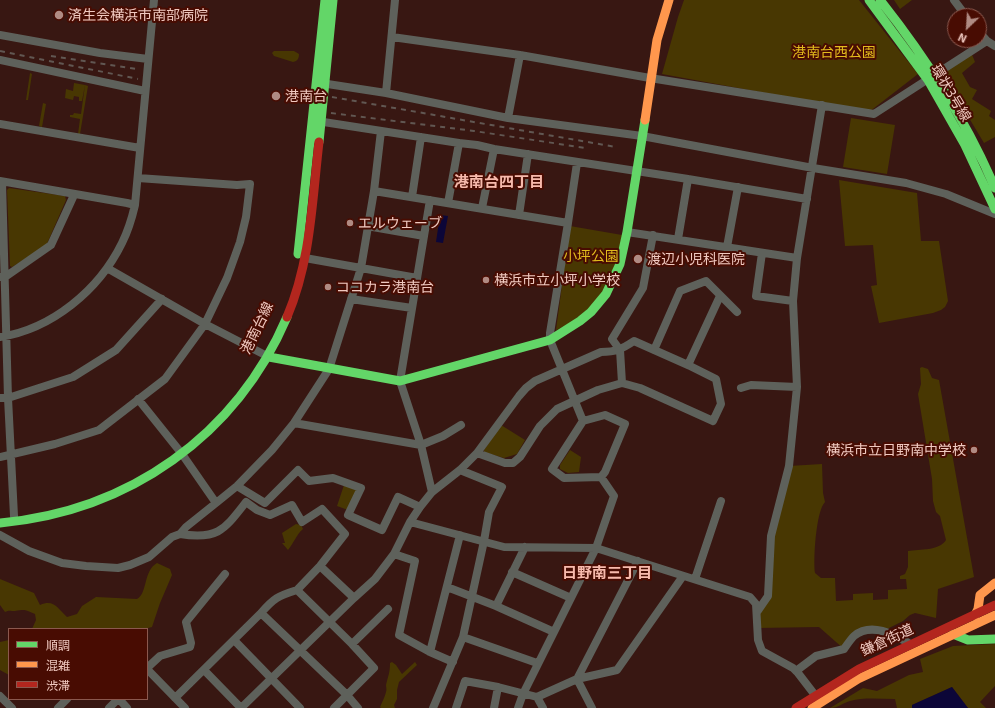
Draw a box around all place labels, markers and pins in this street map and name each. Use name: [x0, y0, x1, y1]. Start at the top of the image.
place label: 済生会横浜市南部病院: [68, 7, 208, 23]
marker: 済生会横浜市南部病院: [53, 9, 65, 21]
place label: 港南台: [285, 88, 327, 104]
marker: 港南台: [270, 90, 282, 102]
place label: エルウェーブ: [358, 215, 442, 231]
marker: エルウェーブ: [345, 218, 355, 228]
place label: 渡辺小児科医院: [647, 251, 745, 267]
marker: 渡辺小児科医院: [632, 253, 644, 265]
place label: 横浜市立小坪小学校: [494, 272, 620, 288]
marker: 横浜市立小坪小学校: [481, 275, 491, 285]
place label: ココカラ港南台: [336, 279, 434, 295]
marker: ココカラ港南台: [323, 282, 333, 292]
place label: 横浜市立日野南中学校: [826, 442, 966, 458]
marker: 横浜市立日野南中学校: [969, 445, 979, 455]

